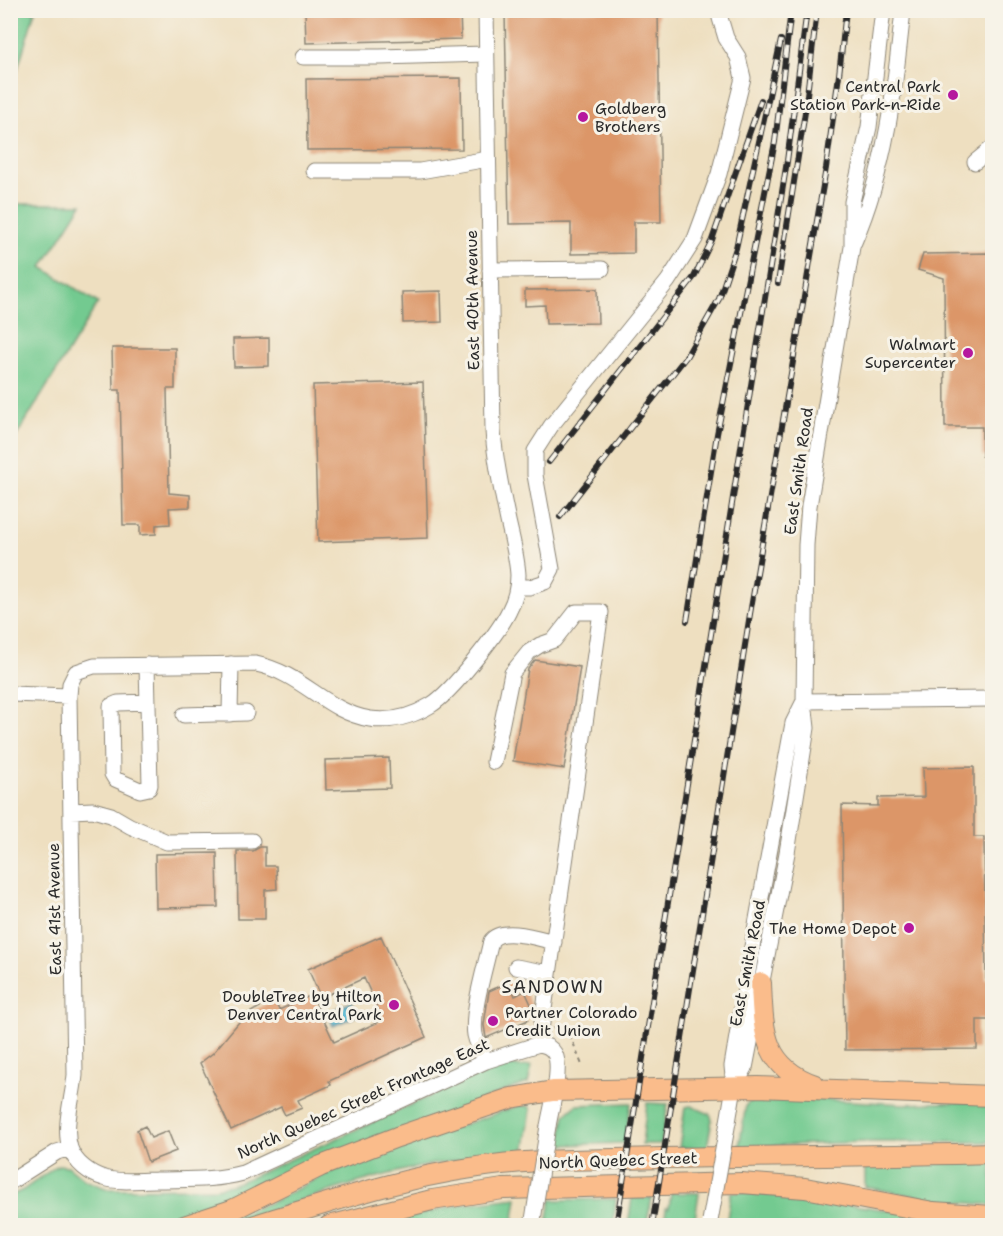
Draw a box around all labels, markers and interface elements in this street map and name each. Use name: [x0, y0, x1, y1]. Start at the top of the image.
place label: Central Park Station Park-n-Ride: [790, 76, 941, 115]
marker: Central Park Station Park-n-Ride: [946, 88, 960, 102]
place label: Goldberg Brothers: [595, 98, 666, 137]
marker: Goldberg Brothers: [576, 110, 590, 124]
street label: East 40th Avenue: [461, 230, 484, 370]
place label: Walmart Supercenter: [865, 334, 956, 373]
marker: Walmart Supercenter: [961, 346, 975, 360]
street label: East Smith Road: [779, 406, 818, 536]
street label: East 41st Avenue: [43, 842, 66, 975]
street label: East Smith Road: [725, 898, 770, 1028]
place label: The Home Depot: [769, 918, 897, 939]
marker: The Home Depot: [902, 921, 916, 935]
district label: SANDOWN: [502, 975, 604, 999]
place label: DoubleTree by Hilton Denver Central Park: [222, 986, 382, 1025]
marker: DoubleTree by Hilton Denver Central Park: [387, 998, 401, 1012]
place label: Partner Colorado Credit Union: [505, 1002, 638, 1041]
marker: Partner Colorado Credit Union: [486, 1014, 500, 1028]
street label: North Quebec Street Frontage East: [234, 1033, 493, 1164]
street label: North Quebec Street: [538, 1147, 698, 1174]

